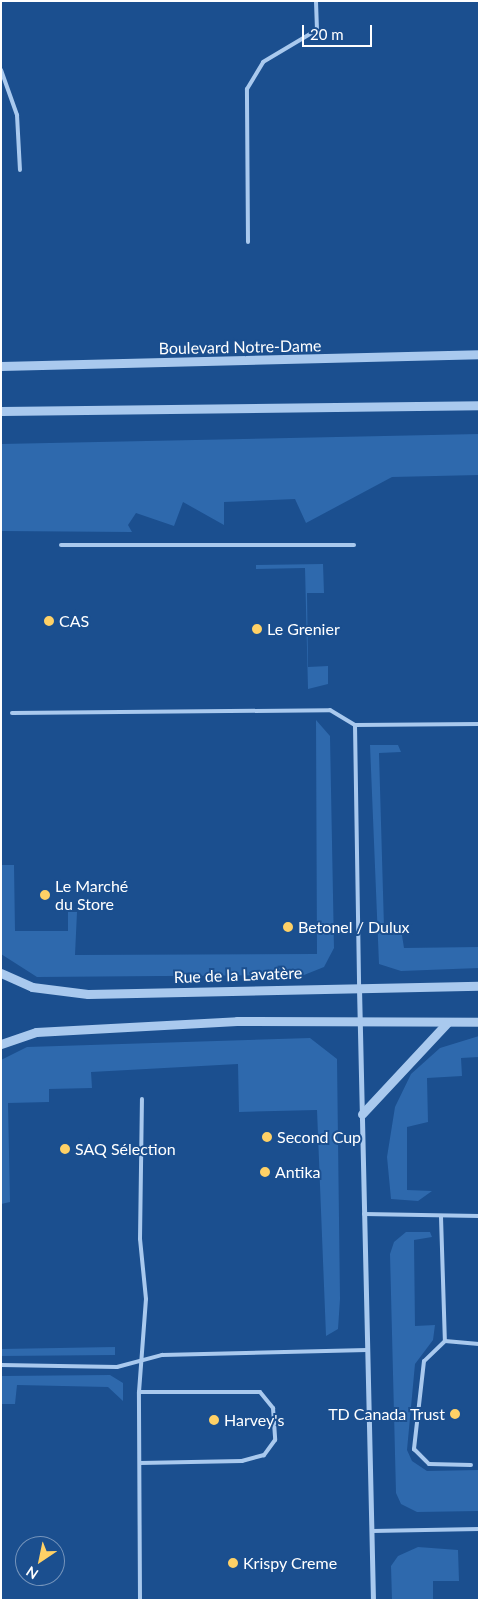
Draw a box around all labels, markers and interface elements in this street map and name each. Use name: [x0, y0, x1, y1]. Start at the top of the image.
scale bar: [305, 15, 375, 47]
text: 20 m: [310, 25, 344, 43]
street label: Boulevard Notre-Dame: [158, 336, 322, 358]
place label: CAS: [59, 611, 89, 631]
marker: CAS: [43, 615, 55, 627]
place label: Le Grenier: [267, 619, 340, 639]
marker: Le Grenier: [251, 623, 263, 635]
place label: Le Marché du Store: [55, 876, 128, 914]
marker: Le Marché du Store: [39, 889, 51, 901]
place label: Betonel / Dulux: [298, 917, 410, 937]
marker: Betonel / Dulux: [282, 921, 294, 933]
street label: Rue de la Lavatère: [173, 963, 303, 987]
place label: Second Cup: [277, 1127, 361, 1147]
marker: Second Cup: [261, 1131, 273, 1143]
place label: SAQ Sélection: [75, 1139, 176, 1159]
marker: SAQ Sélection: [59, 1143, 71, 1155]
place label: Antika: [275, 1162, 321, 1182]
marker: Antika: [259, 1166, 271, 1178]
place label: TD Canada Trust: [328, 1404, 445, 1424]
marker: TD Canada Trust: [449, 1408, 461, 1420]
place label: Harvey's: [224, 1410, 284, 1430]
marker: Harvey's: [208, 1414, 220, 1426]
north arrow: [15, 1536, 65, 1586]
place label: Krispy Creme: [243, 1553, 337, 1573]
marker: Krispy Creme: [227, 1557, 239, 1569]
text: N: [23, 1563, 41, 1583]

